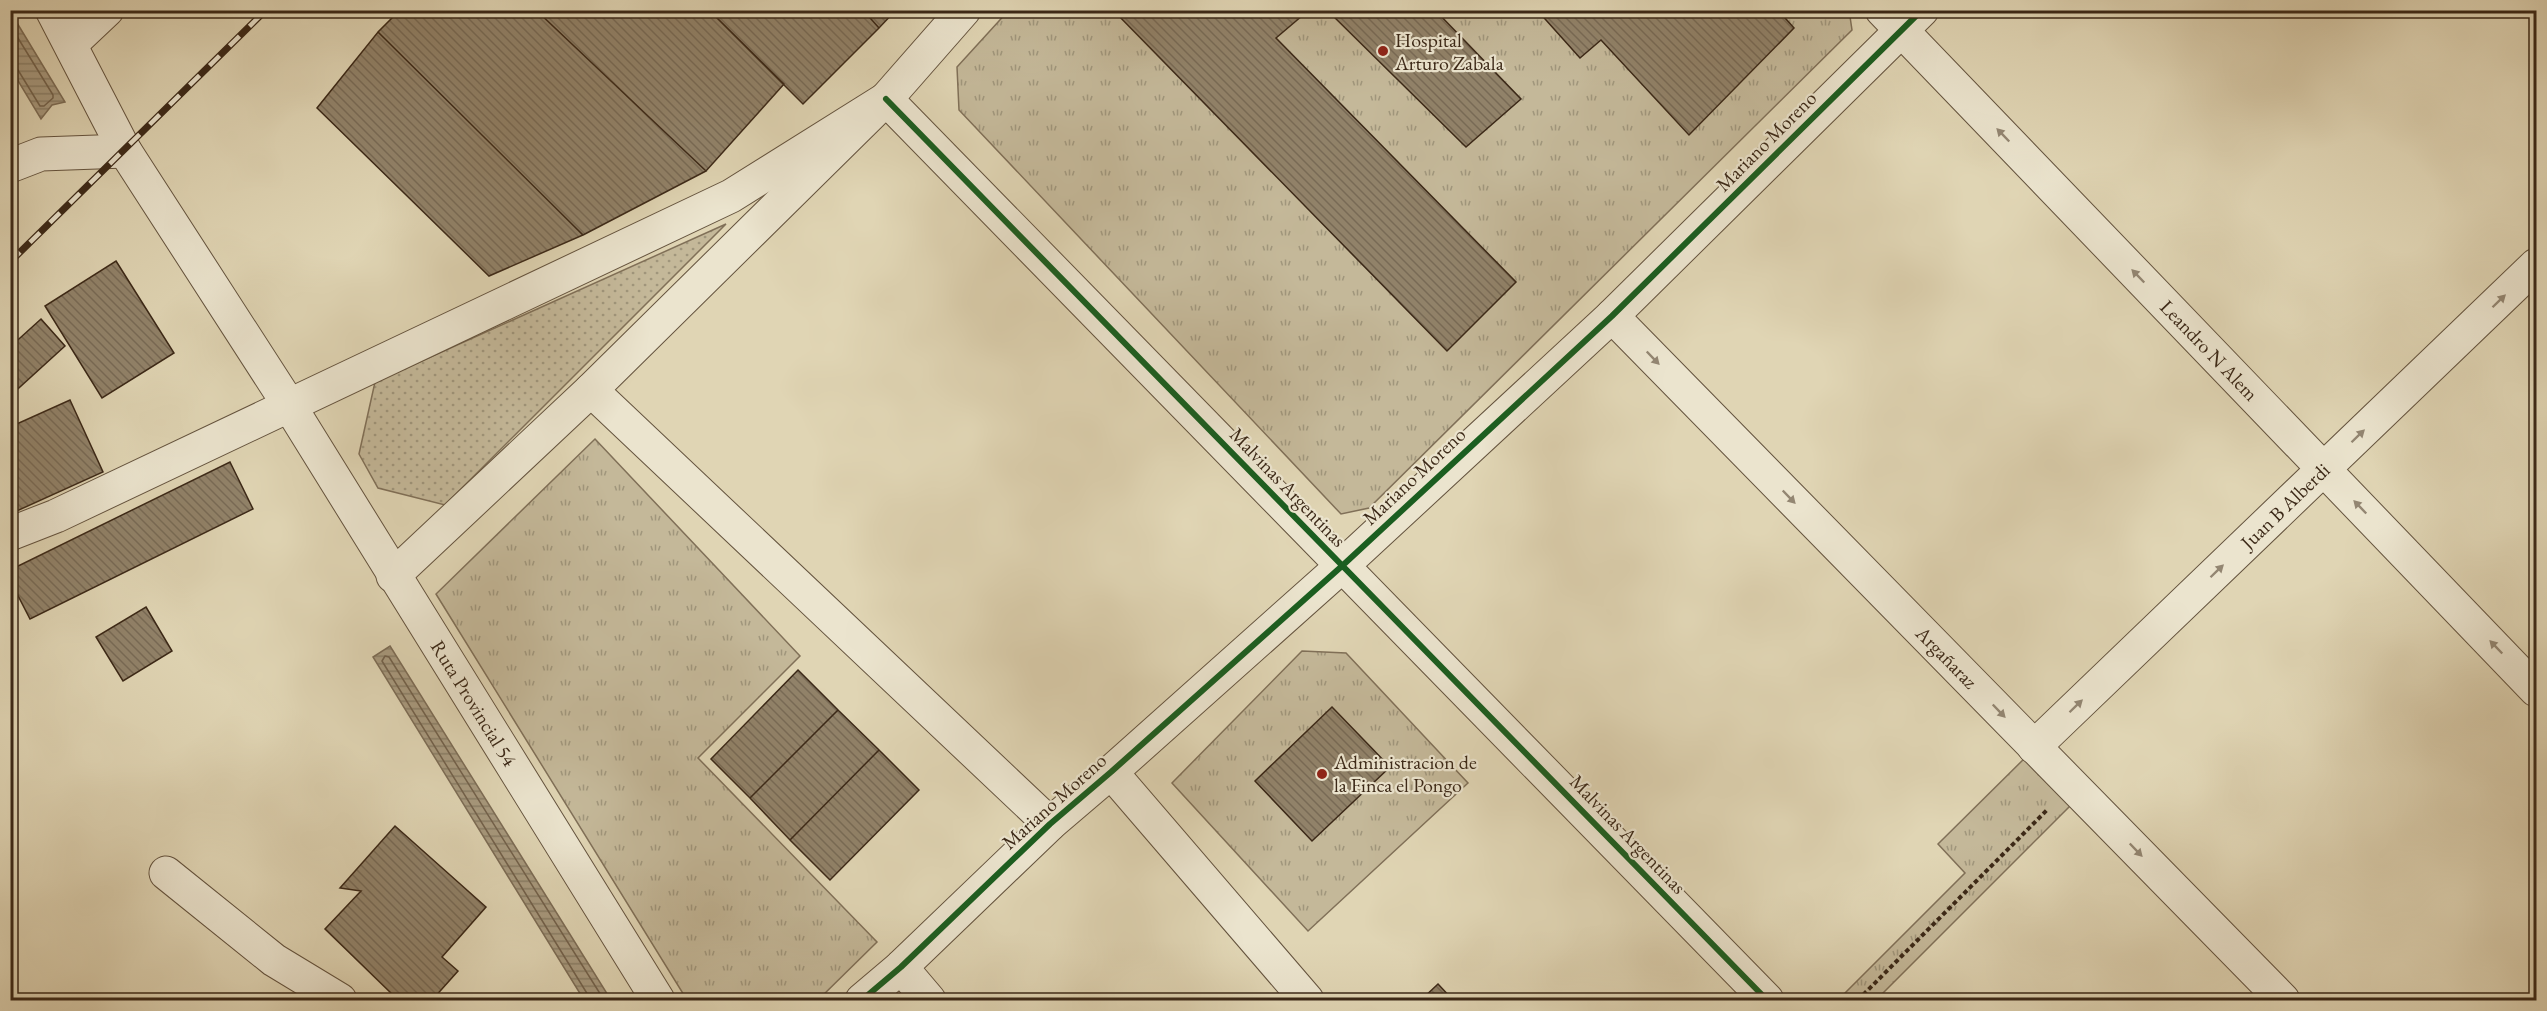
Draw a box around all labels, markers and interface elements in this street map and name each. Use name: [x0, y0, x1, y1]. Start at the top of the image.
place label: Hospital Arturo Zabala: [1394, 27, 1504, 76]
marker: Hospital Arturo Zabala: [1376, 44, 1390, 58]
street label: Mariano Moreno: [1710, 85, 1822, 197]
one-way arrow: [1996, 129, 2010, 143]
one-way arrow: [2131, 268, 2145, 283]
street label: Leandro N Alem: [2155, 294, 2264, 407]
one-way arrow: [2491, 295, 2505, 309]
one-way arrow: [1645, 350, 1659, 364]
street label: Mariano Moreno: [1357, 421, 1471, 531]
street label: Malvinas Argentinas: [1224, 422, 1352, 552]
one-way arrow: [2350, 430, 2365, 443]
street label: Juan B Alberdi: [2233, 457, 2335, 556]
one-way arrow: [1782, 489, 1796, 504]
one-way arrow: [2354, 501, 2368, 515]
one-way arrow: [2210, 564, 2225, 578]
street label: Argañaraz: [1910, 620, 1984, 694]
street label: Ruta Provincial 54: [425, 635, 523, 771]
one-way arrow: [2489, 640, 2503, 655]
one-way arrow: [2069, 699, 2084, 713]
one-way arrow: [1992, 703, 2006, 717]
street label: Mariano Moreno: [996, 747, 1112, 855]
place label: Administracion de la Finca el Pongo: [1333, 749, 1477, 798]
marker: Administracion de la Finca el Pongo: [1315, 767, 1329, 781]
street label: Malvinas Argentinas: [1564, 769, 1692, 899]
one-way arrow: [2128, 843, 2142, 857]

